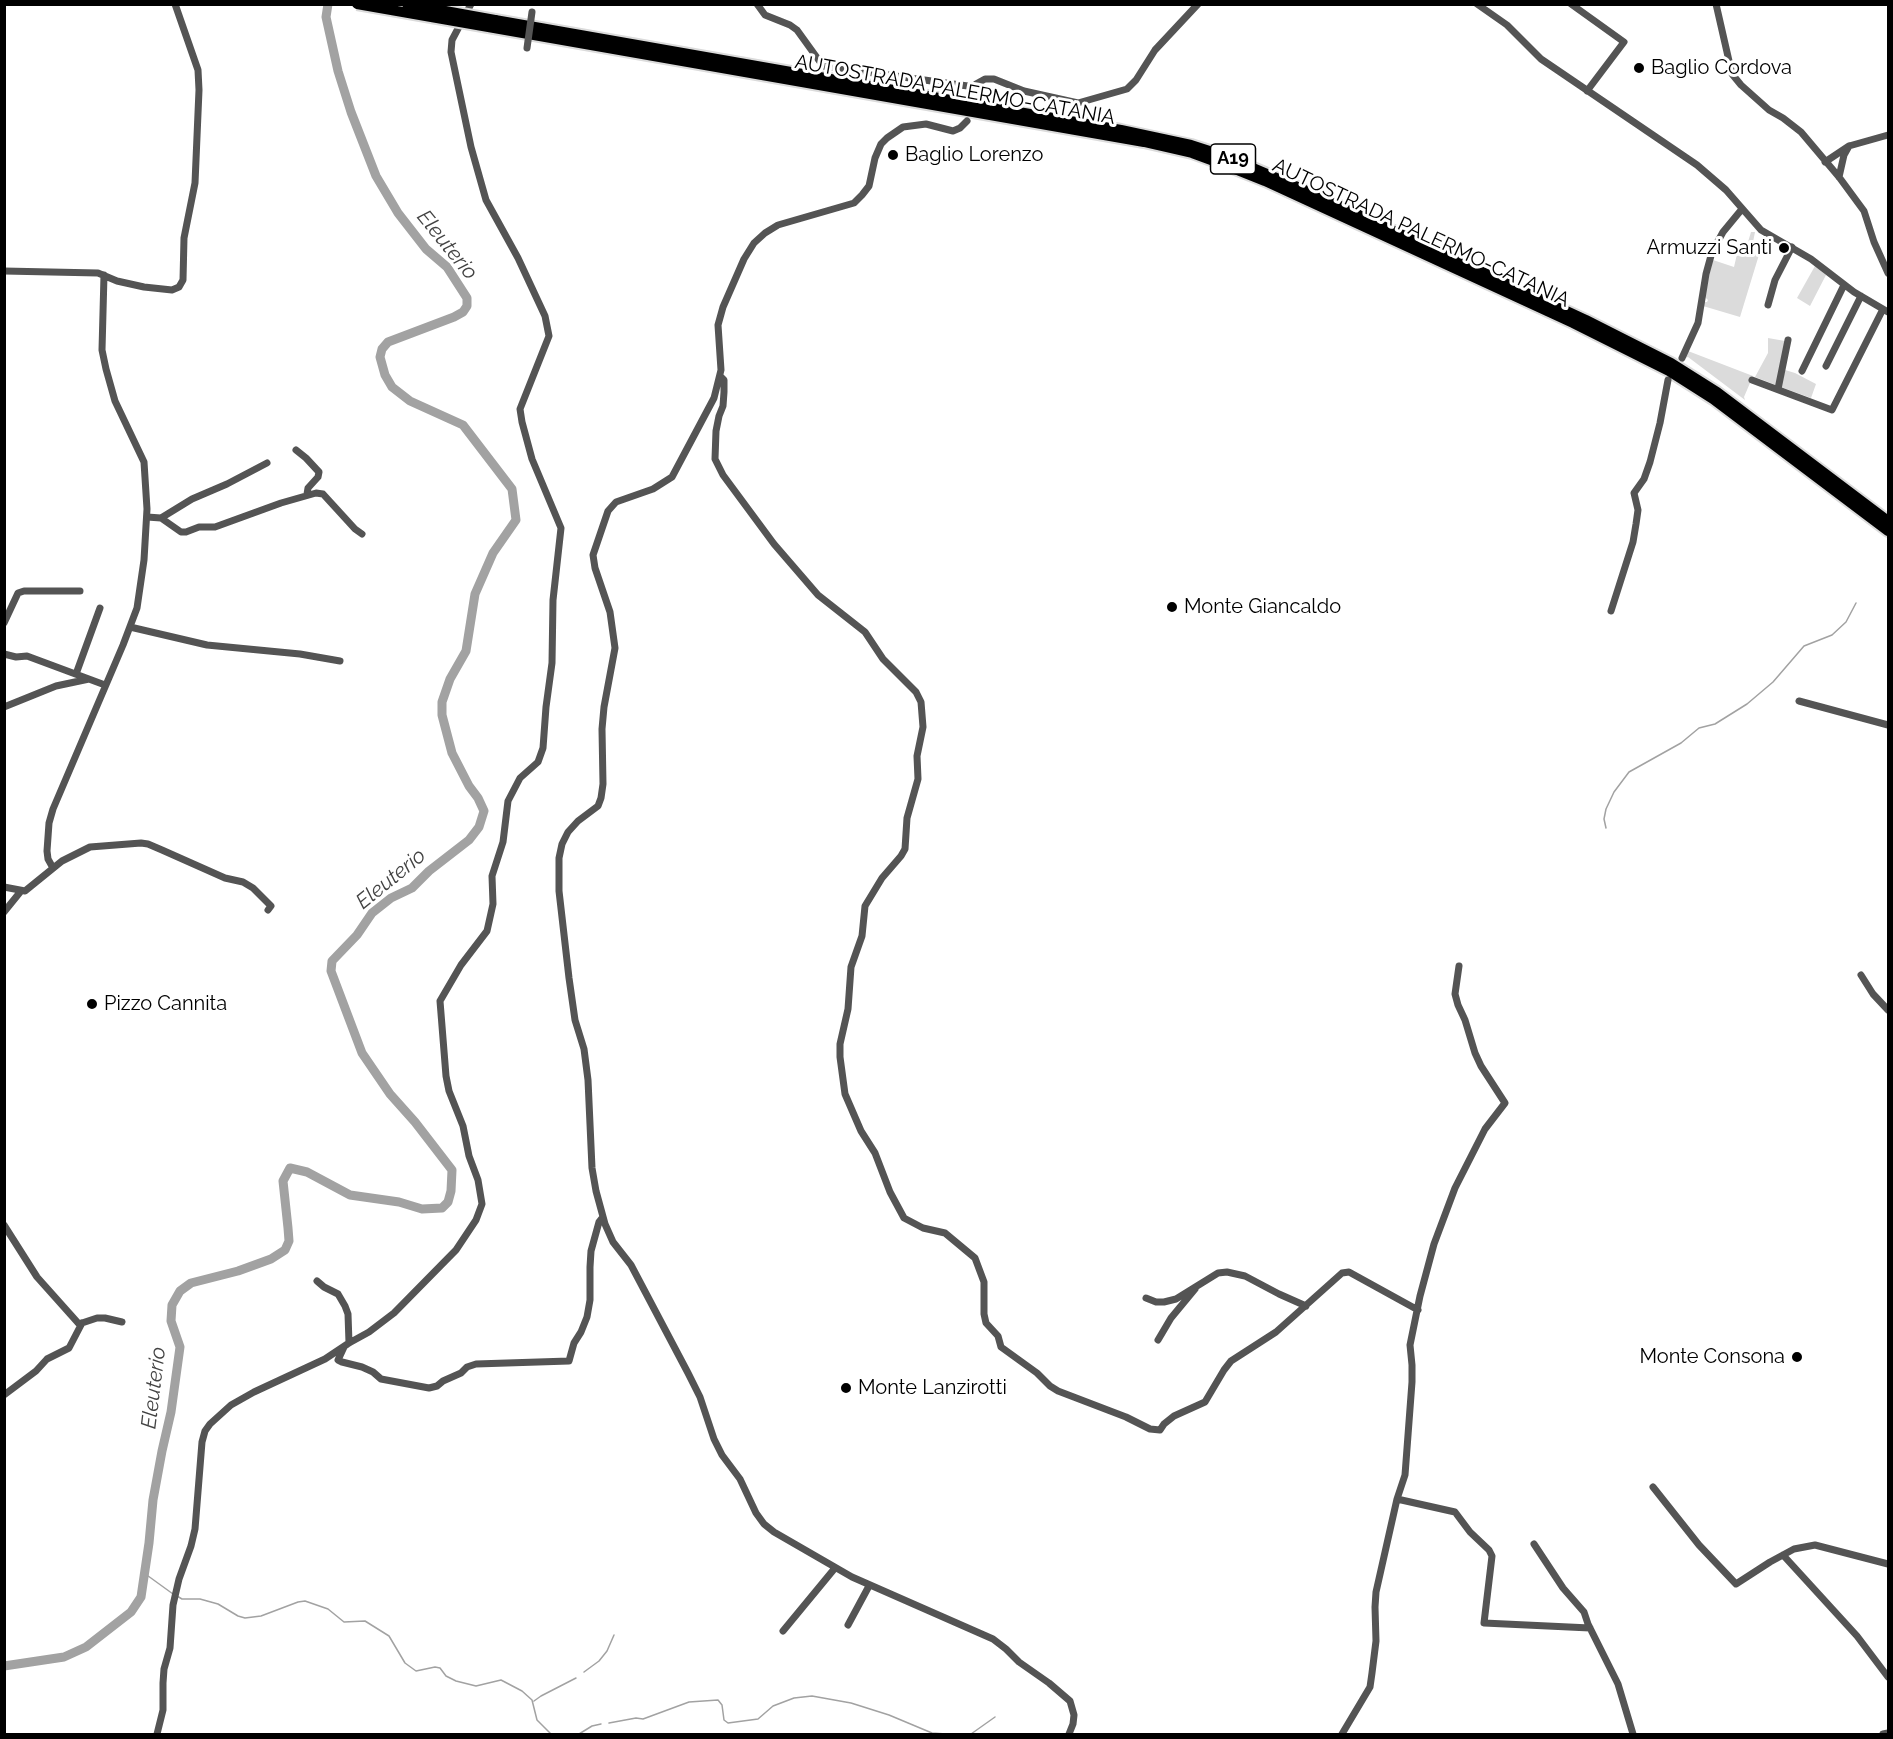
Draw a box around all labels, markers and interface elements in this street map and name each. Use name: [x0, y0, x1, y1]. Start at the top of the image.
street label: AUTOSTRADA PALERMO-CATANIA: [793, 50, 1117, 130]
place label: Baglio Cordova: [1651, 56, 1792, 80]
marker: Baglio Cordova: [1632, 61, 1646, 75]
place label: Baglio Lorenzo: [905, 143, 1043, 167]
road number: A19: [1210, 144, 1256, 174]
marker: Baglio Lorenzo: [886, 148, 900, 162]
street label: AUTOSTRADA PALERMO-CATANIA: [1269, 153, 1573, 313]
water label: Eleuterio: [411, 205, 483, 285]
place label: Armuzzi Santi: [1646, 236, 1772, 260]
marker: Armuzzi Santi: [1777, 241, 1791, 255]
place label: Monte Giancaldo: [1184, 595, 1341, 619]
marker: Monte Giancaldo: [1165, 600, 1179, 614]
water label: Eleuterio: [351, 843, 431, 915]
place label: Pizzo Cannita: [104, 992, 227, 1016]
marker: Pizzo Cannita: [85, 997, 99, 1011]
place label: Monte Consona: [1639, 1345, 1785, 1369]
water label: Eleuterio: [136, 1346, 172, 1430]
marker: Monte Consona: [1790, 1350, 1804, 1364]
place label: Monte Lanzirotti: [858, 1376, 1007, 1400]
marker: Monte Lanzirotti: [839, 1381, 853, 1395]

